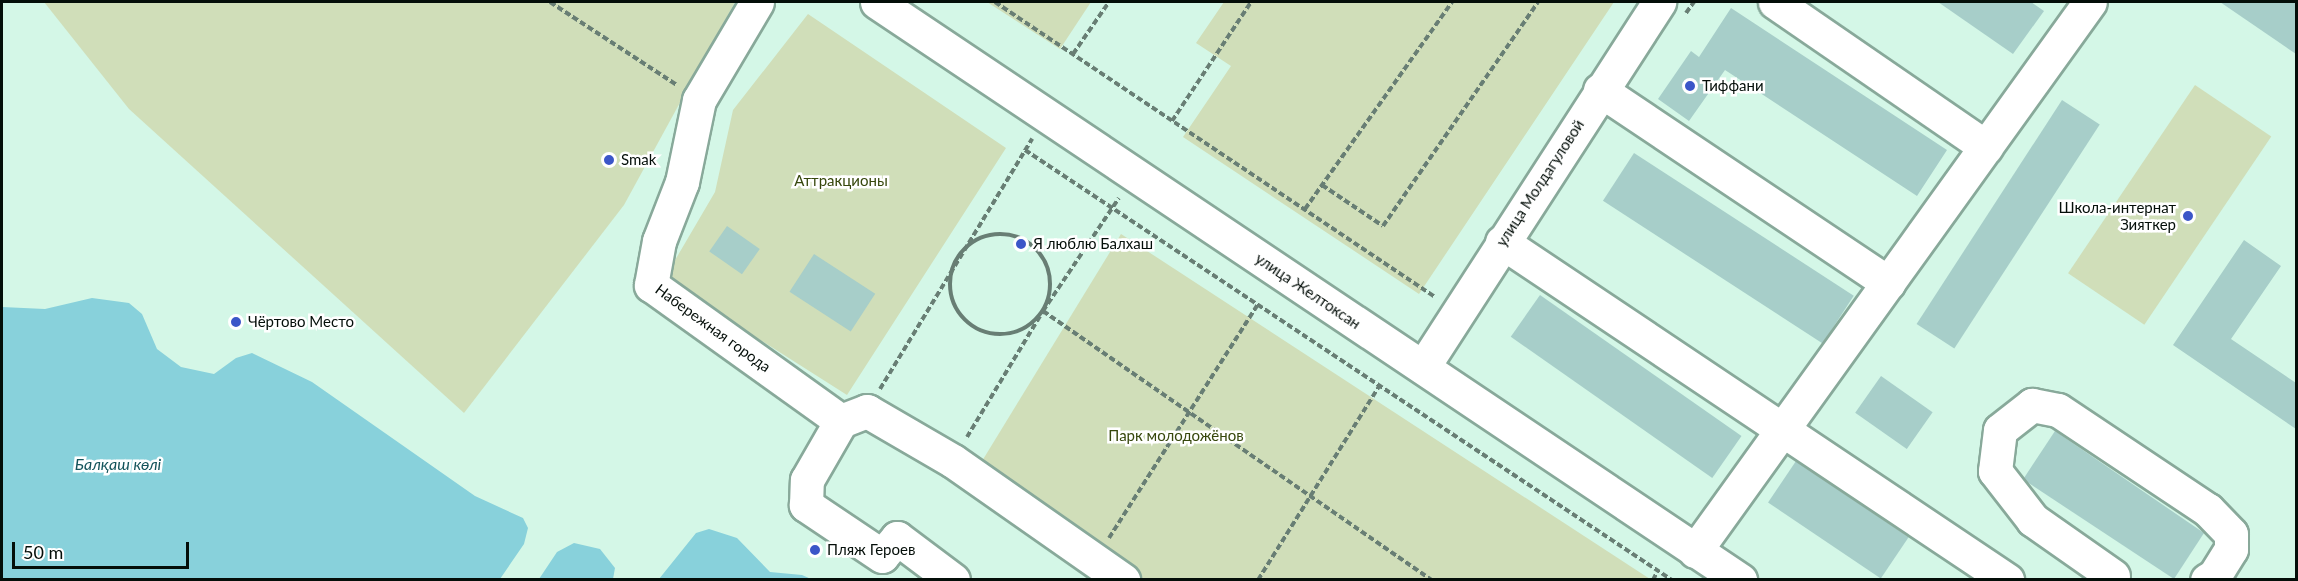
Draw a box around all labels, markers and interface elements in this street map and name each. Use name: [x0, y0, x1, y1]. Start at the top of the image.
place label: Тиффани: [1702, 77, 1764, 95]
marker: Тиффани: [1683, 79, 1697, 93]
street label: улица Молдагуловой: [1492, 116, 1588, 250]
place label: Smak: [621, 151, 656, 169]
marker: Smak: [602, 153, 616, 167]
park label: Аттракционы: [794, 172, 888, 190]
place label: Школа-интернат Зияткер: [2058, 198, 2176, 233]
marker: Школа-интернат Зияткер: [2181, 209, 2195, 223]
place label: Я люблю Балхаш: [1033, 235, 1153, 253]
marker: Я люблю Балхаш: [1014, 237, 1028, 251]
street label: улица Желтоксан: [1252, 249, 1364, 333]
street label: Набережная города: [652, 280, 774, 376]
place label: Чёртово Место: [248, 313, 354, 331]
marker: Чёртово Место: [229, 315, 243, 329]
park label: Парк молодожёнов: [1108, 427, 1244, 445]
water label: Балқаш көлі: [75, 454, 161, 474]
scale bar: [15, 530, 192, 568]
text: 50 m: [23, 541, 63, 563]
place label: Пляж Героев: [827, 541, 915, 559]
marker: Пляж Героев: [808, 543, 822, 557]

